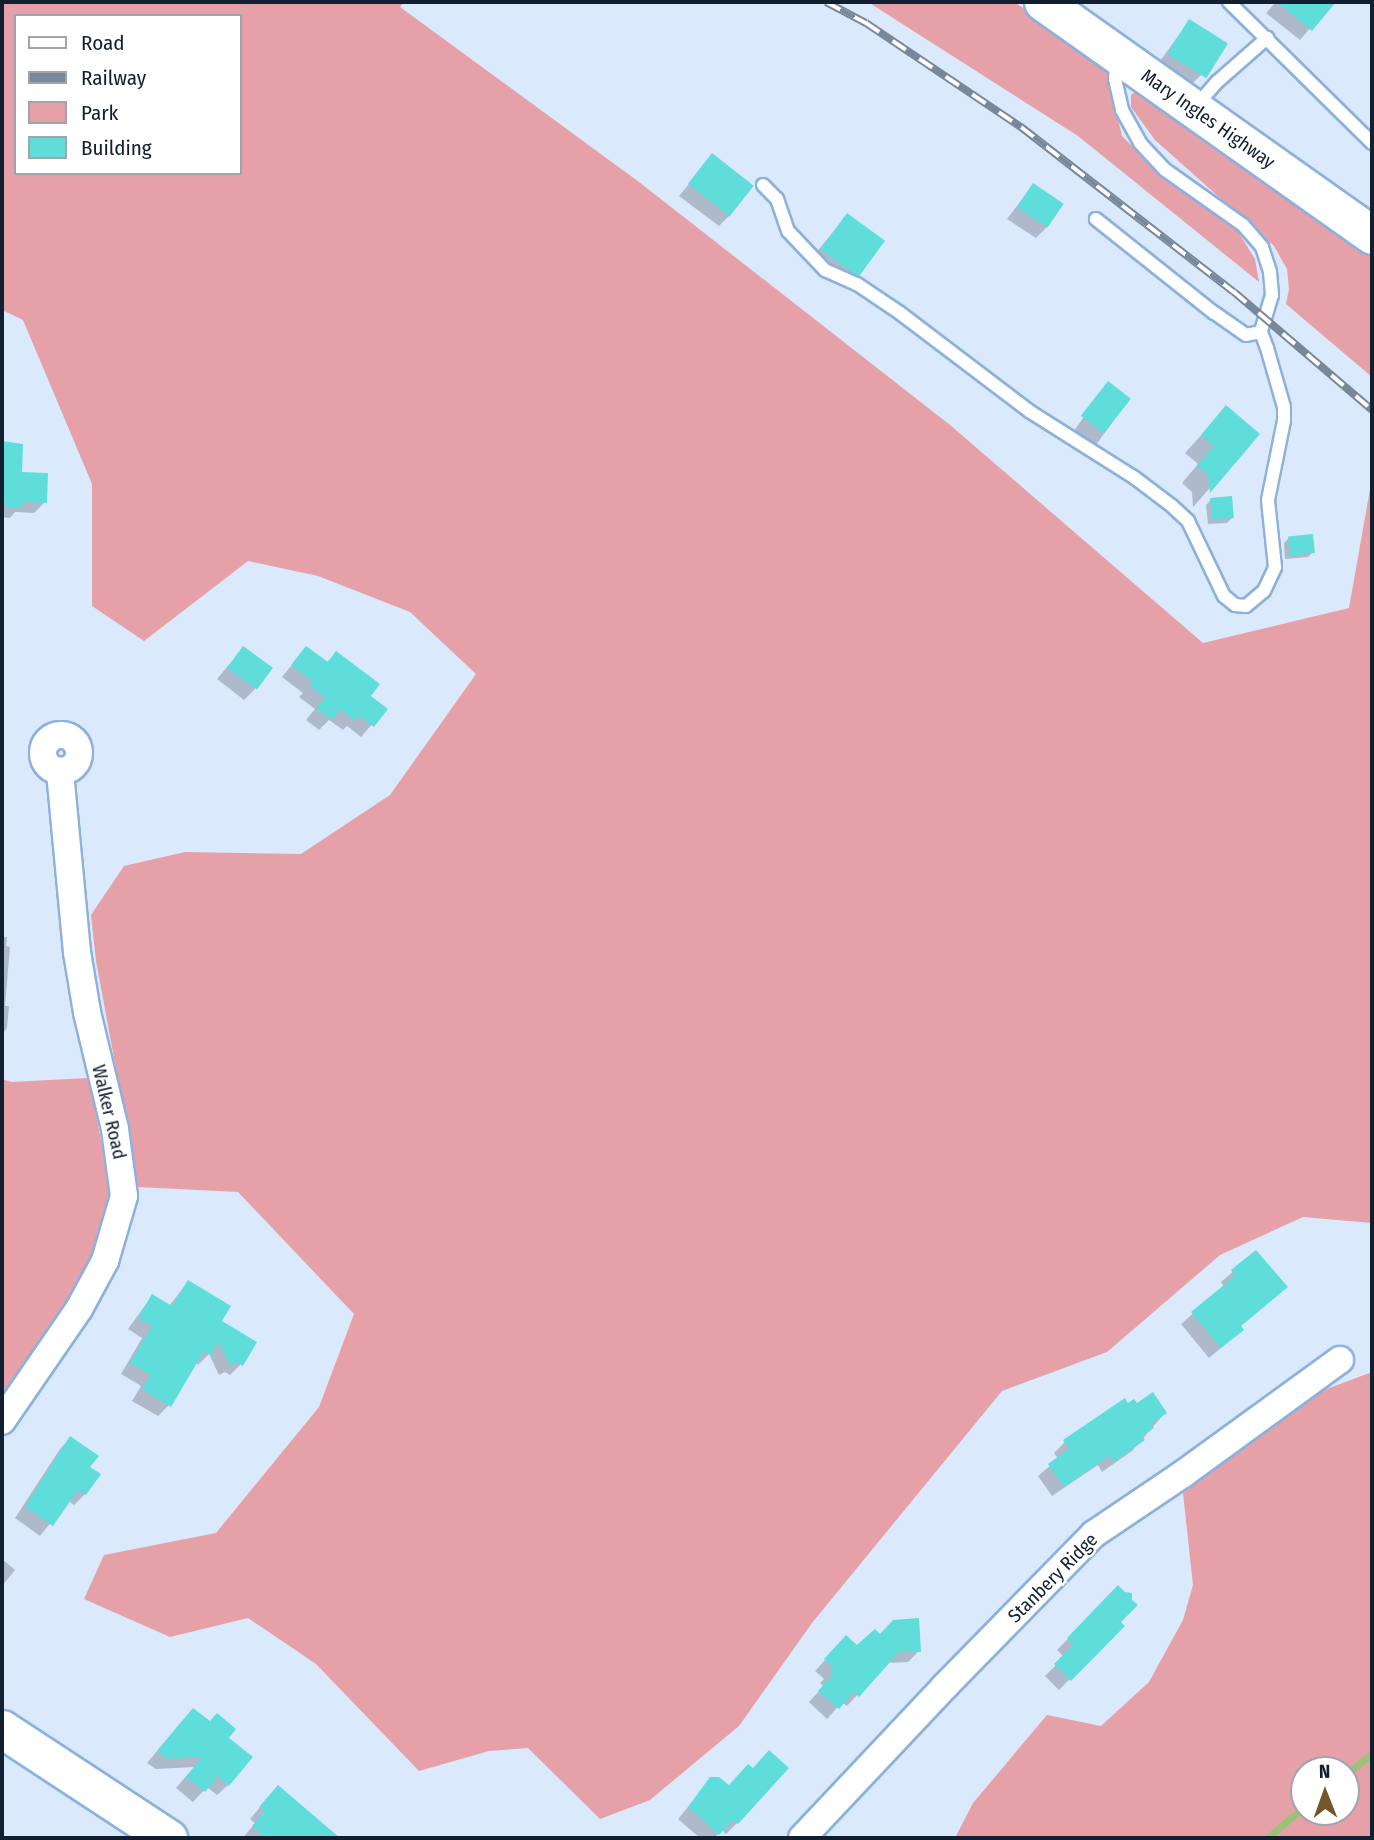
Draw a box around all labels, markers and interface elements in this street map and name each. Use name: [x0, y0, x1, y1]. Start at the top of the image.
legend: [14, 14, 242, 175]
text: Road: [81, 30, 125, 56]
street label: Mary Ingles Highway: [1137, 64, 1279, 174]
text: Railway: [81, 65, 146, 91]
text: Park: [81, 100, 118, 126]
text: Building: [81, 135, 152, 161]
street label: Walker Road: [87, 1062, 131, 1162]
street label: Stanbery Ridge: [1003, 1528, 1103, 1628]
north arrow: [1290, 1756, 1360, 1826]
text: N: [1319, 1760, 1331, 1783]

